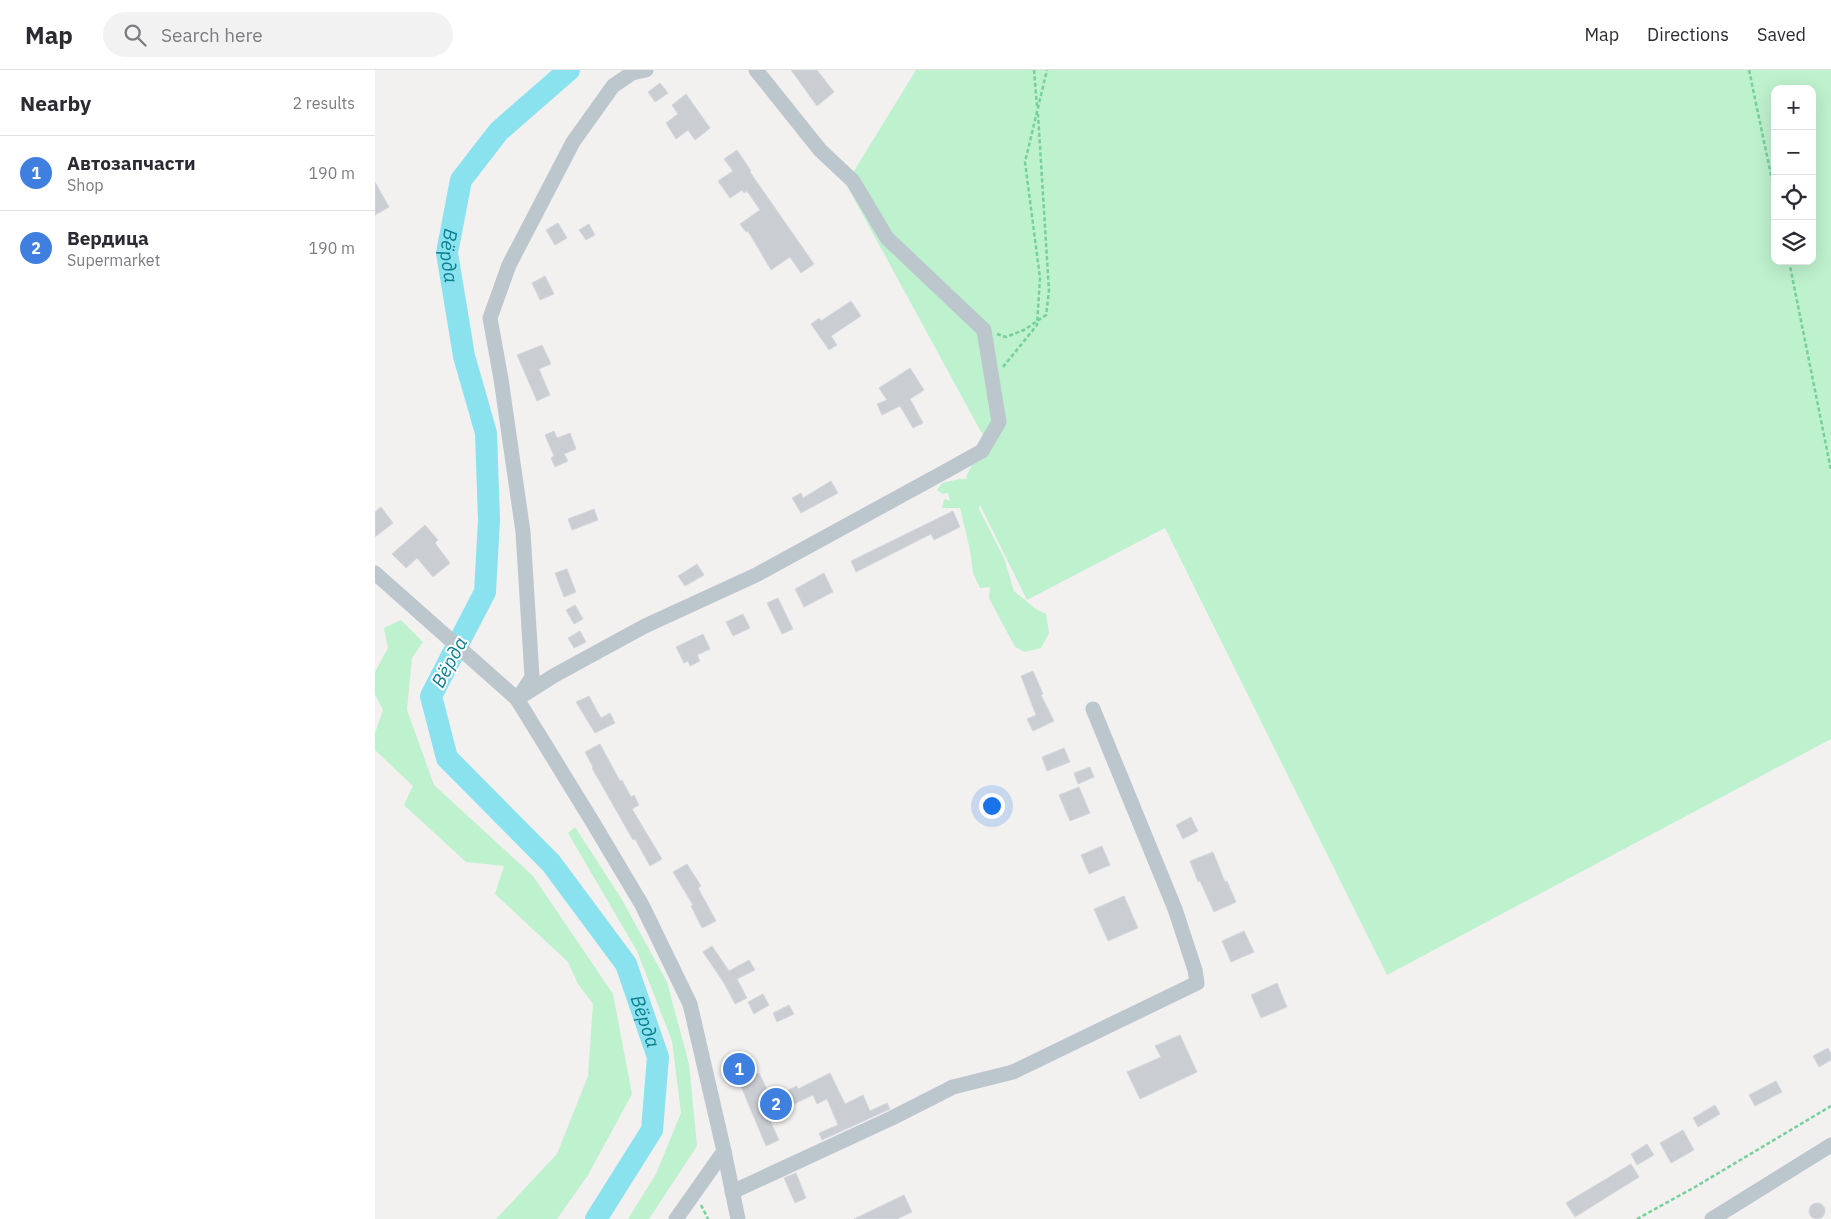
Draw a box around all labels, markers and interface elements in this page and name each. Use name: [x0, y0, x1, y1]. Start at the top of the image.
search box: [103, 12, 453, 57]
text: Map: [25, 19, 73, 51]
icon: search: [121, 21, 149, 49]
text: Search here: [161, 23, 263, 47]
text: Map: [1584, 23, 1619, 46]
text: Directions: [1647, 23, 1729, 46]
text: Saved: [1757, 23, 1806, 46]
map controls: [1771, 85, 1816, 265]
button: +: [1771, 85, 1816, 130]
text: Nearby: [20, 89, 91, 117]
text: 2 results: [292, 93, 355, 113]
button: −: [1771, 130, 1816, 175]
text: Автозапчасти: [67, 151, 196, 175]
text: 1: [31, 163, 41, 183]
text: 190 m: [308, 163, 355, 183]
text: Shop: [67, 175, 104, 195]
button: locate: [1771, 175, 1816, 220]
button: layers: [1771, 220, 1816, 265]
text: Вердица: [67, 226, 149, 250]
water label: Вёрда: [435, 227, 464, 284]
text: 2: [31, 238, 41, 258]
text: 190 m: [308, 238, 355, 258]
text: Supermarket: [67, 250, 160, 270]
water label: Вёрда: [426, 632, 472, 692]
your location: [979, 793, 1005, 819]
water label: Вёрда: [625, 992, 666, 1051]
pin: 1: [723, 1050, 755, 1088]
pin: 2: [760, 1085, 792, 1123]

